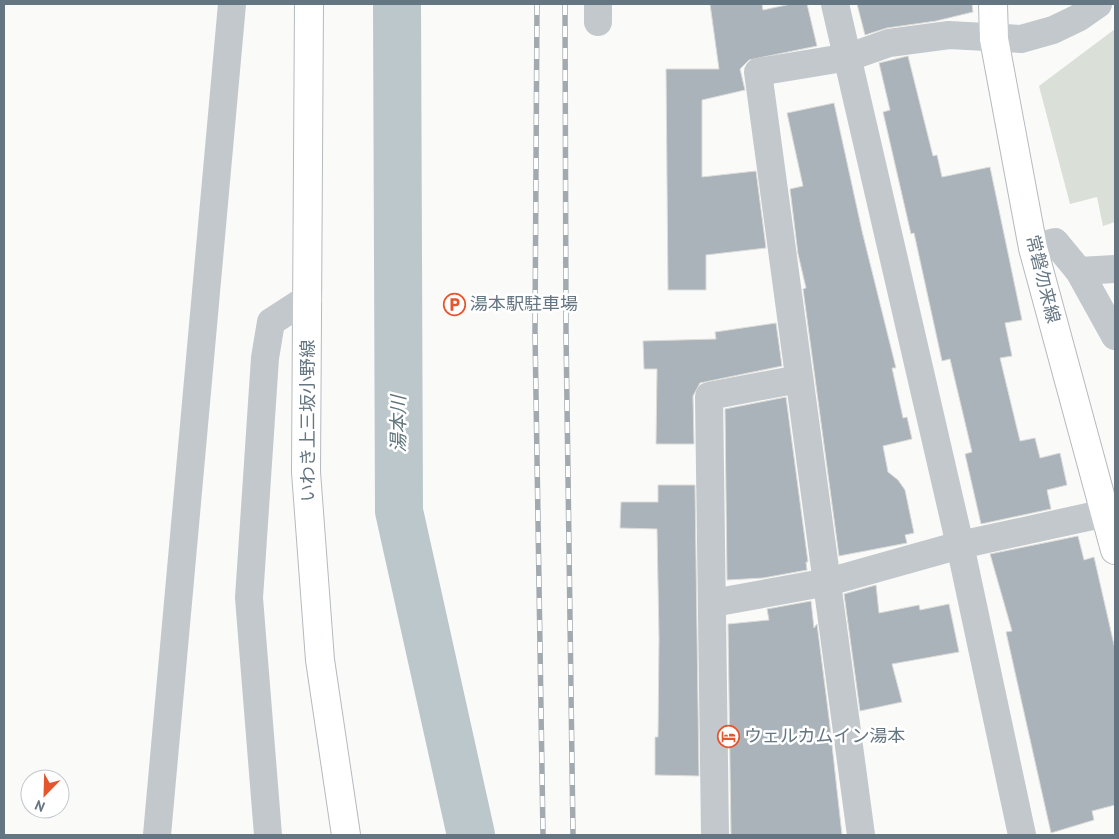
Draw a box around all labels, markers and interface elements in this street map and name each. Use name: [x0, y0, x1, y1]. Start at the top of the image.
street label: 常磐勿来線: [1021, 232, 1066, 325]
parking icon: 湯本駅駐車場: [442, 292, 466, 316]
place label: 湯本駅駐車場: [470, 292, 578, 315]
street label: いわき上三坂小野線: [296, 340, 319, 502]
water label: 湯本川: [386, 394, 410, 453]
hotel icon: ウェルカムイン湯本: [716, 724, 740, 748]
place label: ウェルカムイン湯本: [744, 724, 905, 747]
north arrow: [20, 769, 70, 819]
text: N: [32, 796, 48, 816]

